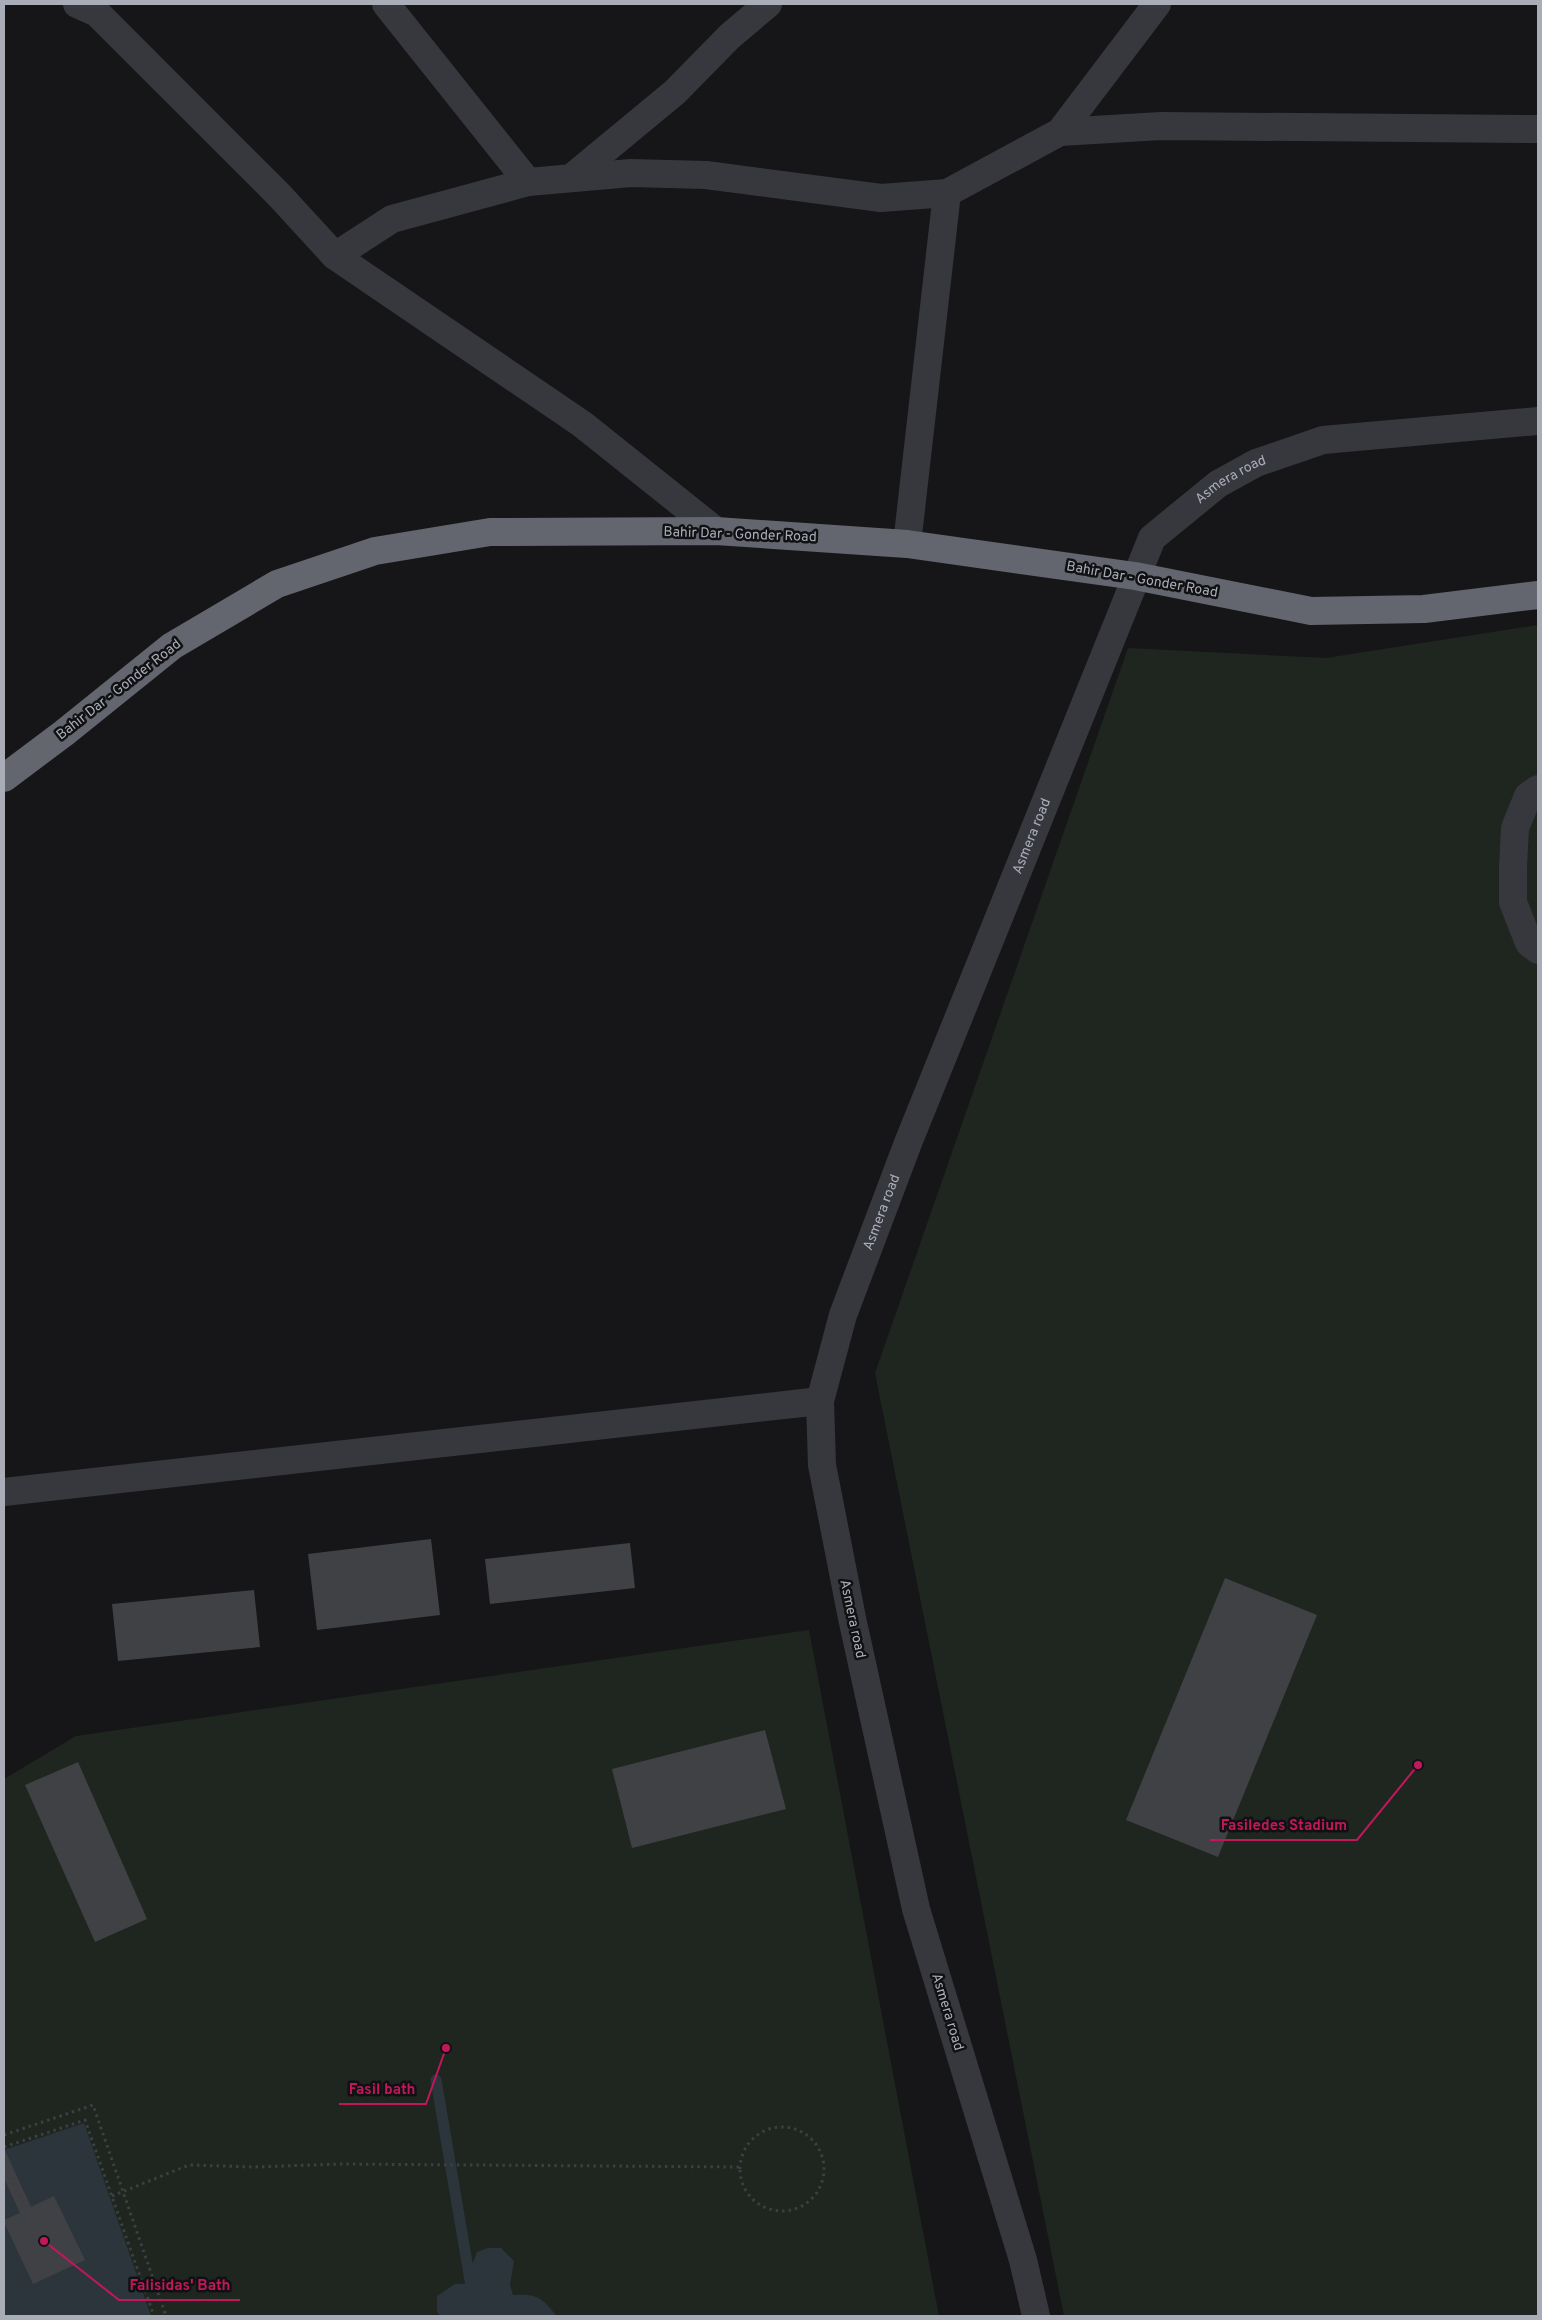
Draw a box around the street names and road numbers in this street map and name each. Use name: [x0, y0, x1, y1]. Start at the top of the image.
street label: Asmera road: [1192, 452, 1268, 508]
street label: Bahir Dar - Gonder Road: [663, 524, 817, 546]
street label: Bahir Dar - Gonder Road: [1065, 558, 1219, 602]
street label: Bahir Dar - Gonder Road: [53, 636, 185, 744]
street label: Asmera road: [1009, 796, 1055, 877]
street label: Asmera road: [860, 1172, 904, 1253]
street label: Asmera road: [835, 1578, 869, 1660]
street label: Asmera road: [927, 1971, 967, 2053]

